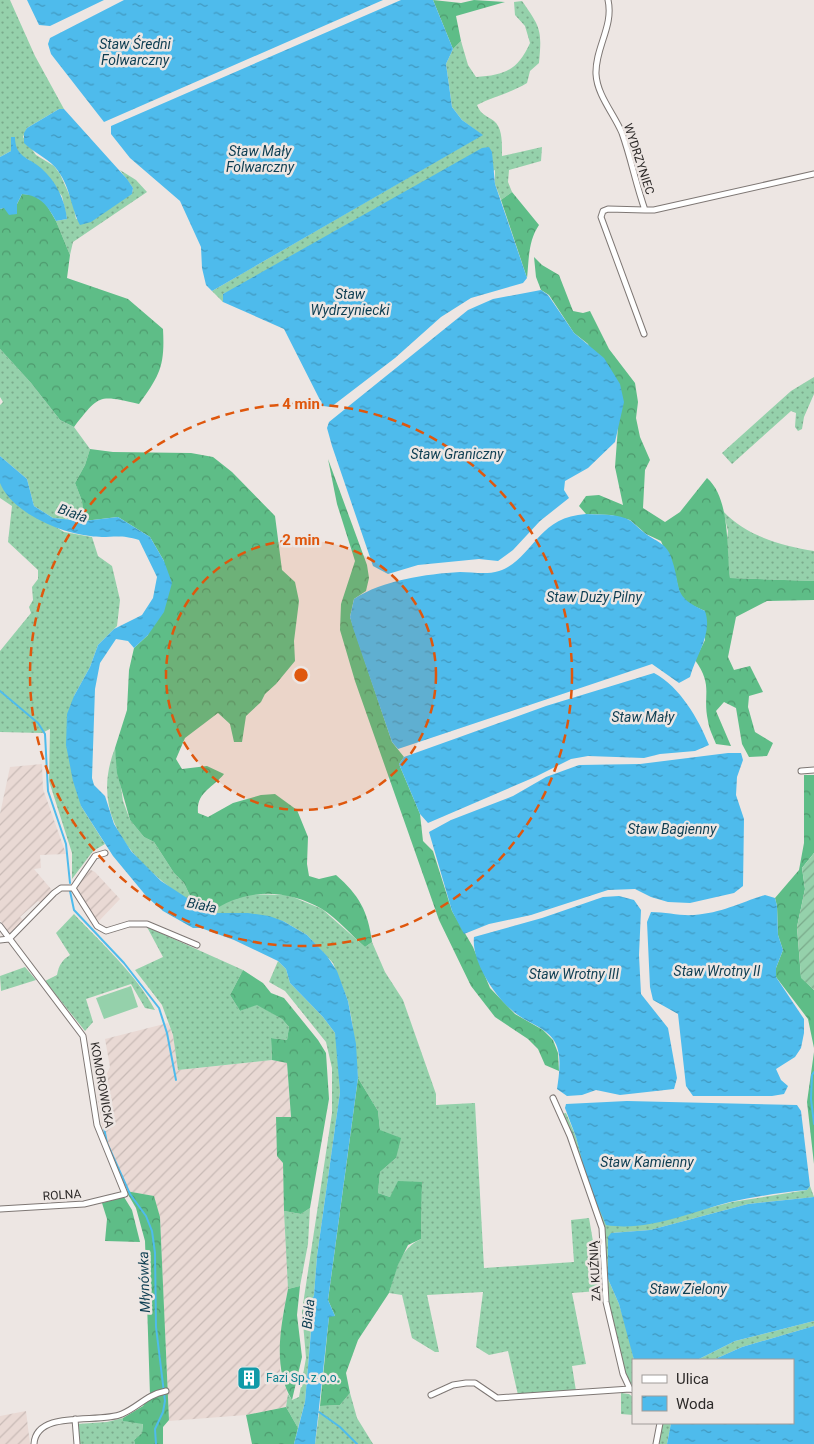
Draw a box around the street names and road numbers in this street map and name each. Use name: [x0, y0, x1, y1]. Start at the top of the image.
street label: WYDRZYNIEC: [621, 122, 657, 197]
street label: KOMOROWICKA: [88, 1041, 116, 1129]
street label: ROLNA: [42, 1187, 82, 1203]
street label: ZA KUŹNIĄ: [585, 1240, 604, 1302]

